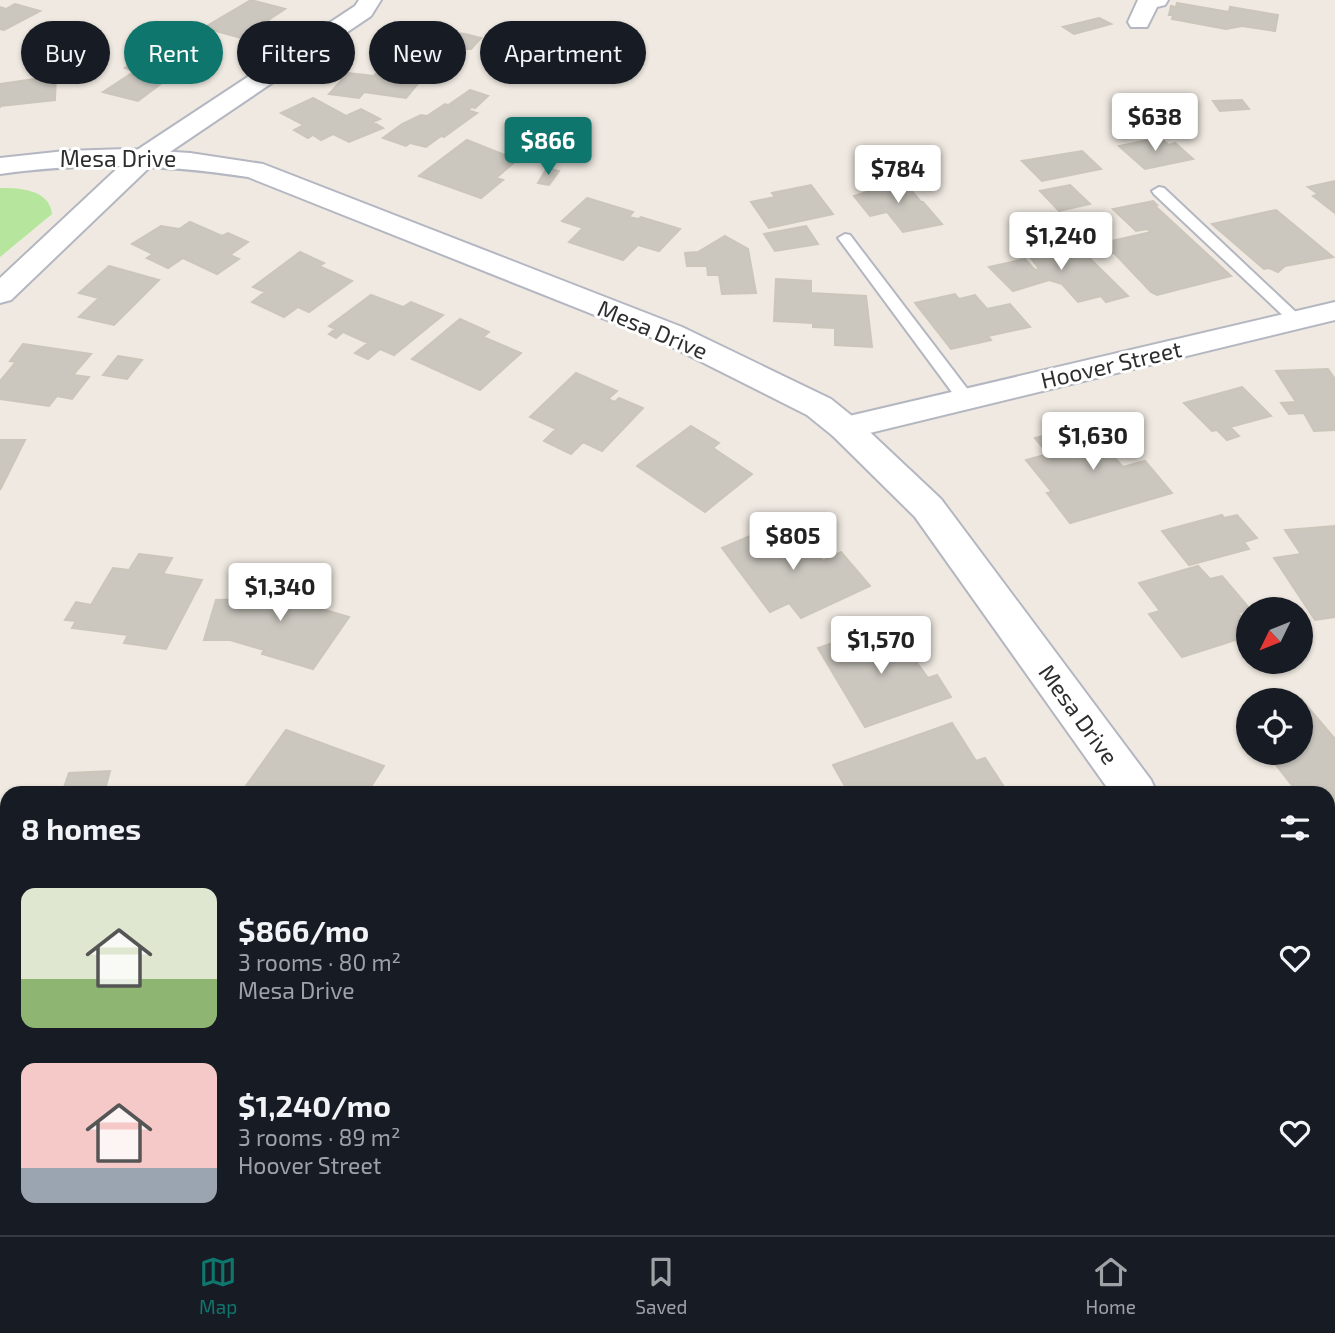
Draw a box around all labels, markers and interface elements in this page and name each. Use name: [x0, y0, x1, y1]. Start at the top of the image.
chip: Buy: [21, 21, 110, 84]
chip: Rent: [124, 21, 223, 84]
chip: Filters: [237, 21, 355, 84]
chip: New: [369, 21, 466, 84]
chip: Apartment: [480, 21, 646, 84]
pin: $638: [1114, 94, 1196, 153]
text: $638: [1128, 102, 1182, 130]
pin: $866: [507, 118, 589, 177]
text: $866: [521, 126, 575, 154]
street label: Mesa Drive: [60, 144, 176, 172]
pin: $784: [857, 146, 939, 205]
text: $784: [871, 154, 925, 182]
pin: $1,240: [1004, 212, 1118, 272]
text: $1,240: [1025, 221, 1097, 249]
street label: Mesa Drive: [594, 293, 712, 365]
street label: Hoover Street: [1038, 334, 1184, 394]
pin: $1,630: [1036, 412, 1150, 472]
text: $1,630: [1058, 421, 1128, 449]
pin: $805: [752, 512, 834, 572]
text: $805: [766, 521, 820, 549]
pin: $1,340: [223, 564, 337, 623]
text: $1,340: [244, 572, 316, 600]
north arrow: [1236, 597, 1312, 674]
map controls: [1236, 597, 1313, 765]
pin: $1,570: [824, 616, 938, 676]
text: $1,570: [847, 625, 915, 653]
street label: Mesa Drive: [1033, 659, 1125, 769]
button: locate: [1236, 688, 1313, 765]
icon: filters: [1276, 809, 1314, 847]
text: 8 homes: [21, 810, 141, 846]
text: $866/mo: [238, 912, 369, 948]
icon: home: [77, 916, 161, 1000]
icon: heart: [1276, 939, 1314, 977]
text: 3 rooms · 80 m²: [238, 948, 401, 976]
text: Mesa Drive: [238, 976, 355, 1004]
text: $1,240/mo: [238, 1087, 391, 1123]
icon: home: [77, 1091, 161, 1175]
icon: heart: [1276, 1114, 1314, 1152]
text: 3 rooms · 89 m²: [238, 1123, 400, 1151]
text: Hoover Street: [238, 1151, 382, 1179]
tab: Map: [199, 1253, 237, 1318]
tab: Saved: [635, 1253, 687, 1318]
tab: Home: [1086, 1253, 1136, 1318]

